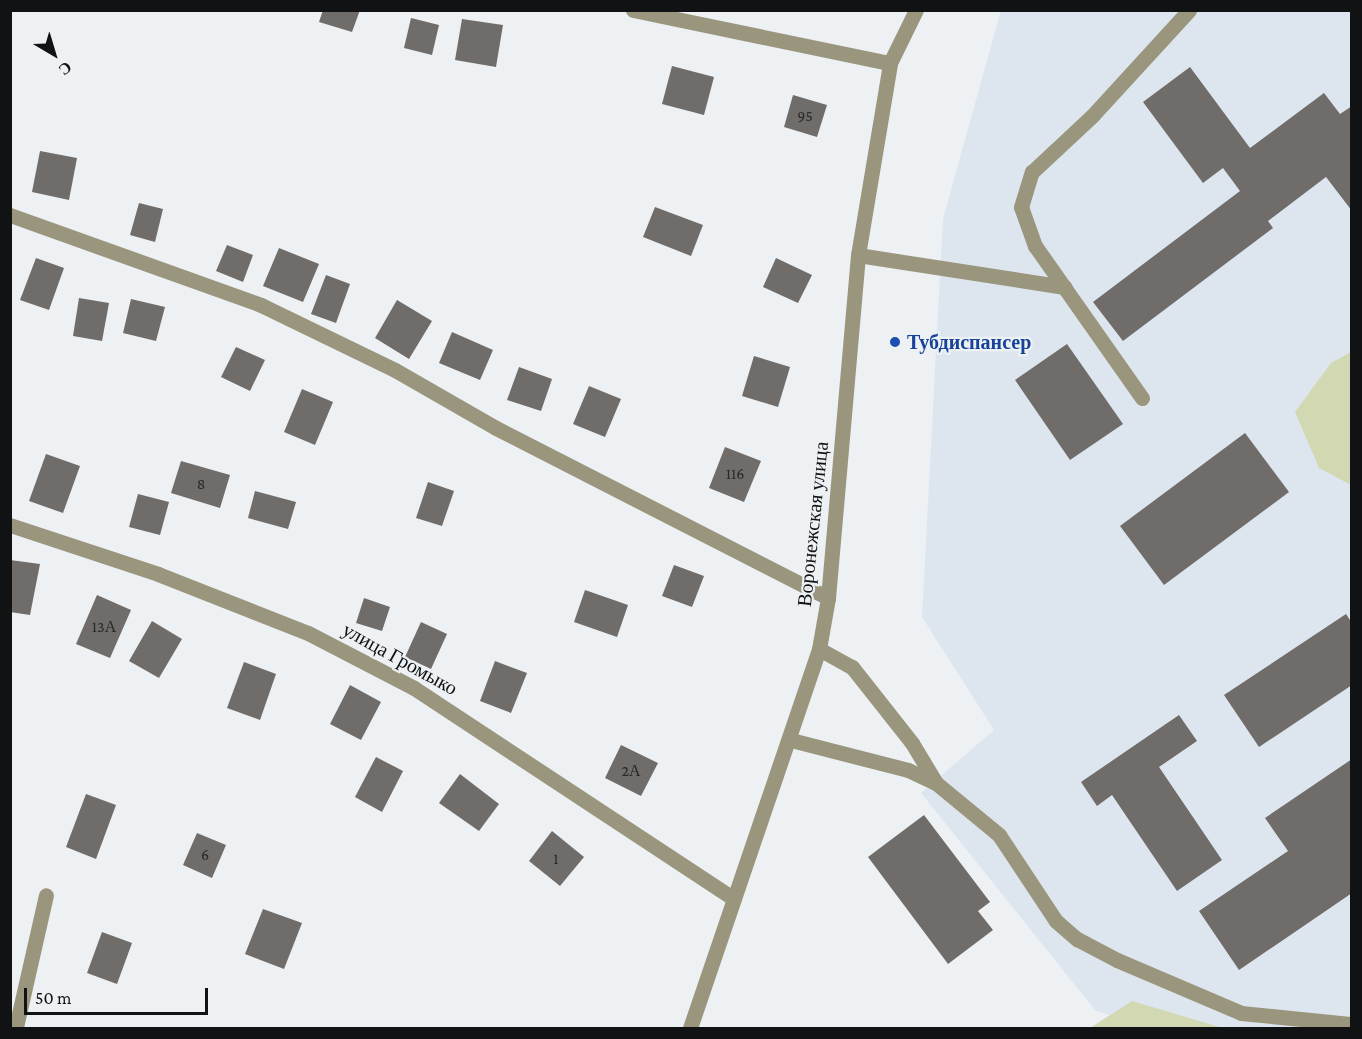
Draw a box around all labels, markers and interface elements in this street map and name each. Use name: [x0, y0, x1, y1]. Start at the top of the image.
north arrow: [24, 24, 84, 84]
text: С: [56, 58, 75, 79]
house number: 95: [797, 106, 813, 126]
place label: Тубдиспансер: [907, 330, 1031, 354]
marker: Тубдиспансер: [888, 335, 902, 349]
street label: Воронежская улица: [792, 440, 834, 608]
house number: 116: [726, 464, 744, 484]
house number: 8: [197, 474, 205, 494]
house number: 13А: [92, 617, 116, 637]
street label: улица Громыко: [338, 618, 462, 700]
house number: 2А: [621, 761, 641, 781]
house number: 6: [201, 845, 209, 865]
house number: 1: [553, 849, 559, 869]
scale bar: [27, 976, 212, 1014]
text: 50 m: [35, 988, 72, 1008]

